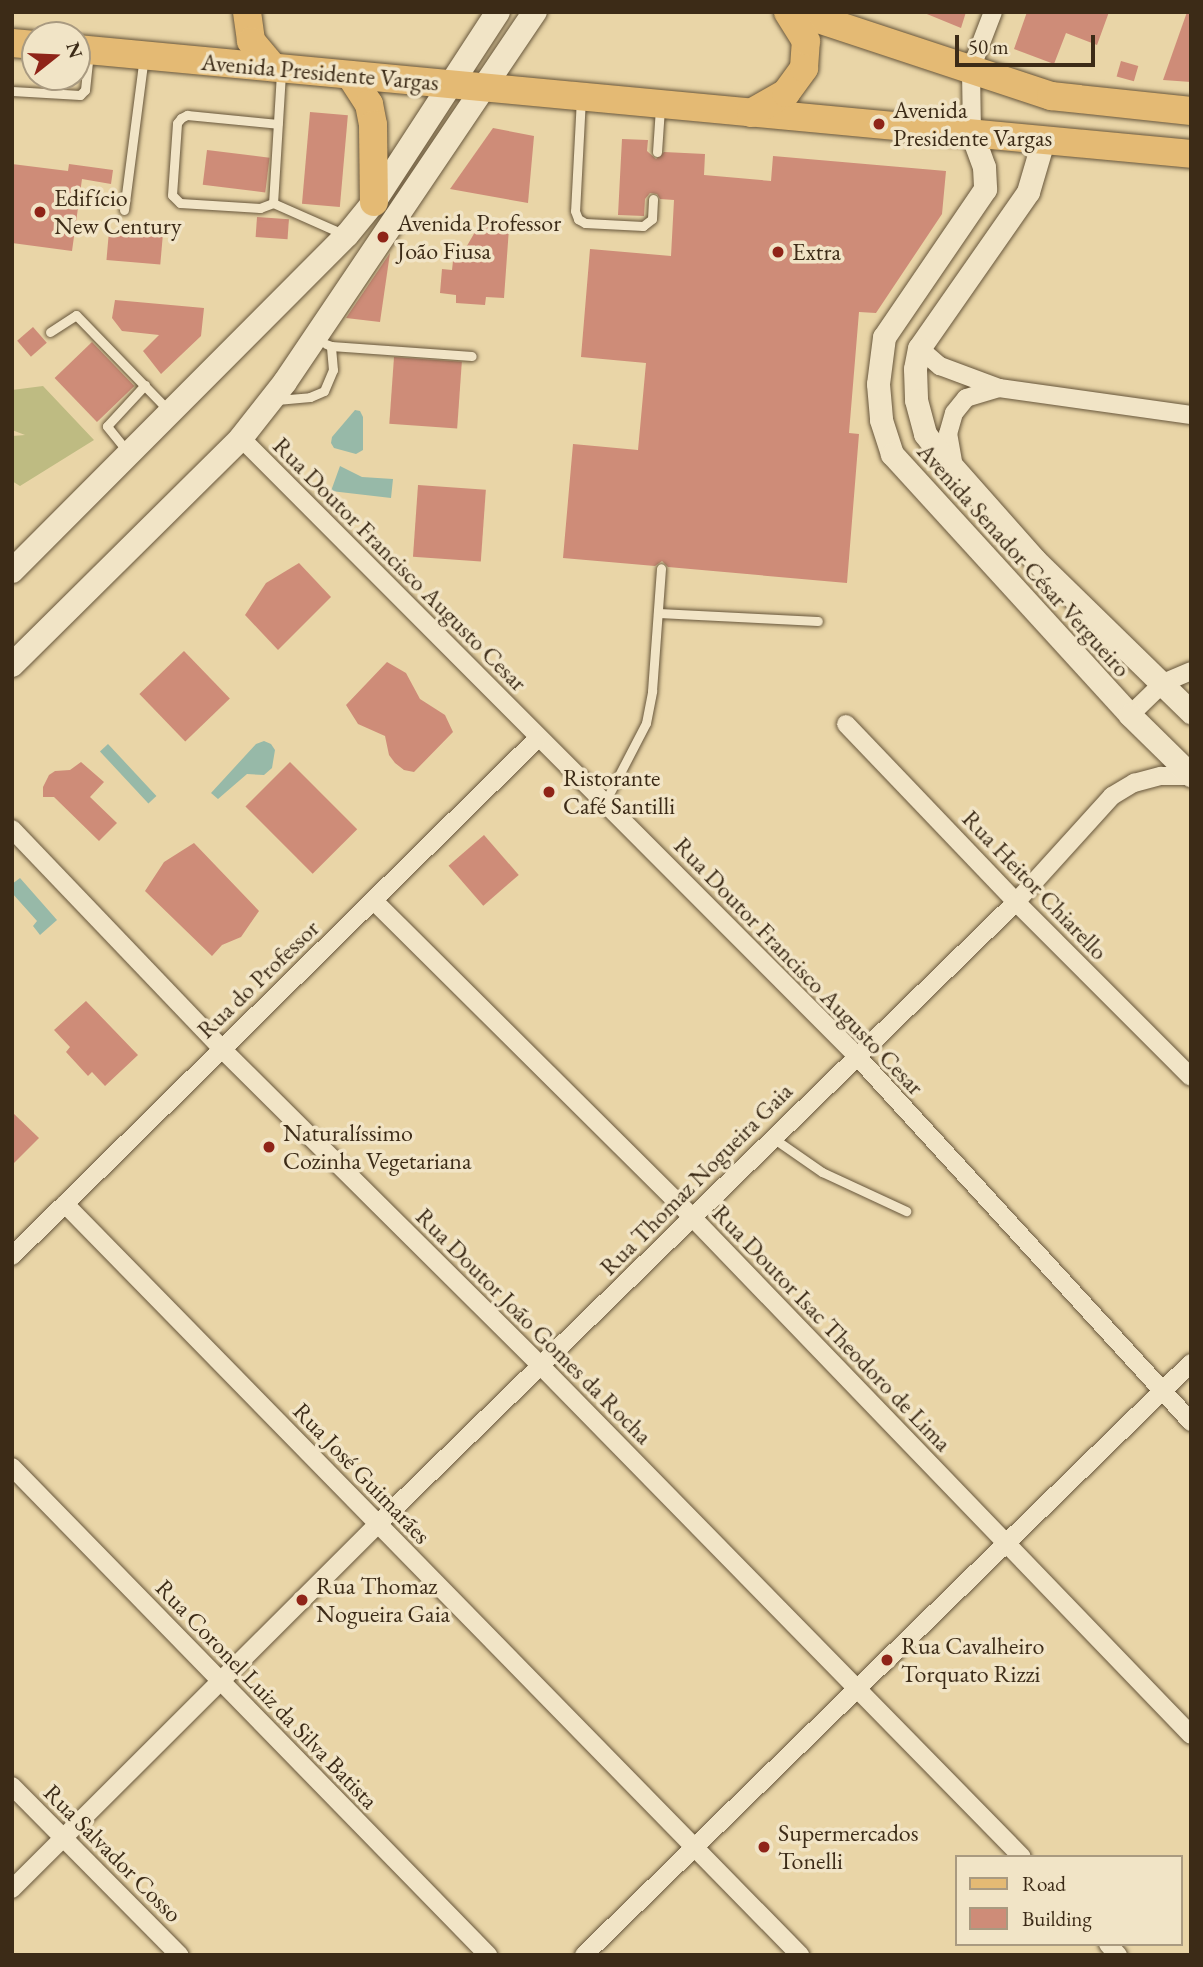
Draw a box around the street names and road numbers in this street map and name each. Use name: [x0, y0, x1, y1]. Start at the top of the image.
street label: Avenida Presidente Vargas: [200, 47, 440, 97]
street label: Rua Doutor Francisco Augusto Cesar: [267, 431, 533, 697]
street label: Avenida Senador César Vergueiro: [911, 437, 1137, 683]
street label: Rua Heitor Chiarello: [956, 804, 1114, 966]
street label: Rua Doutor Francisco Augusto Cesar: [668, 831, 930, 1101]
street label: Rua do Professor: [191, 914, 325, 1044]
street label: Rua Thomaz Nogueira Gaia: [594, 1077, 798, 1281]
street label: Rua Doutor Isac Theodoro de Lima: [706, 1199, 958, 1457]
street label: Rua Doutor João Gomes da Rocha: [410, 1202, 658, 1450]
street label: Rua José Guimarães: [287, 1396, 437, 1550]
street label: Rua Coronel Luiz da Silva Batista: [150, 1573, 384, 1815]
street label: Rua Salvador Cosso: [38, 1778, 188, 1928]

